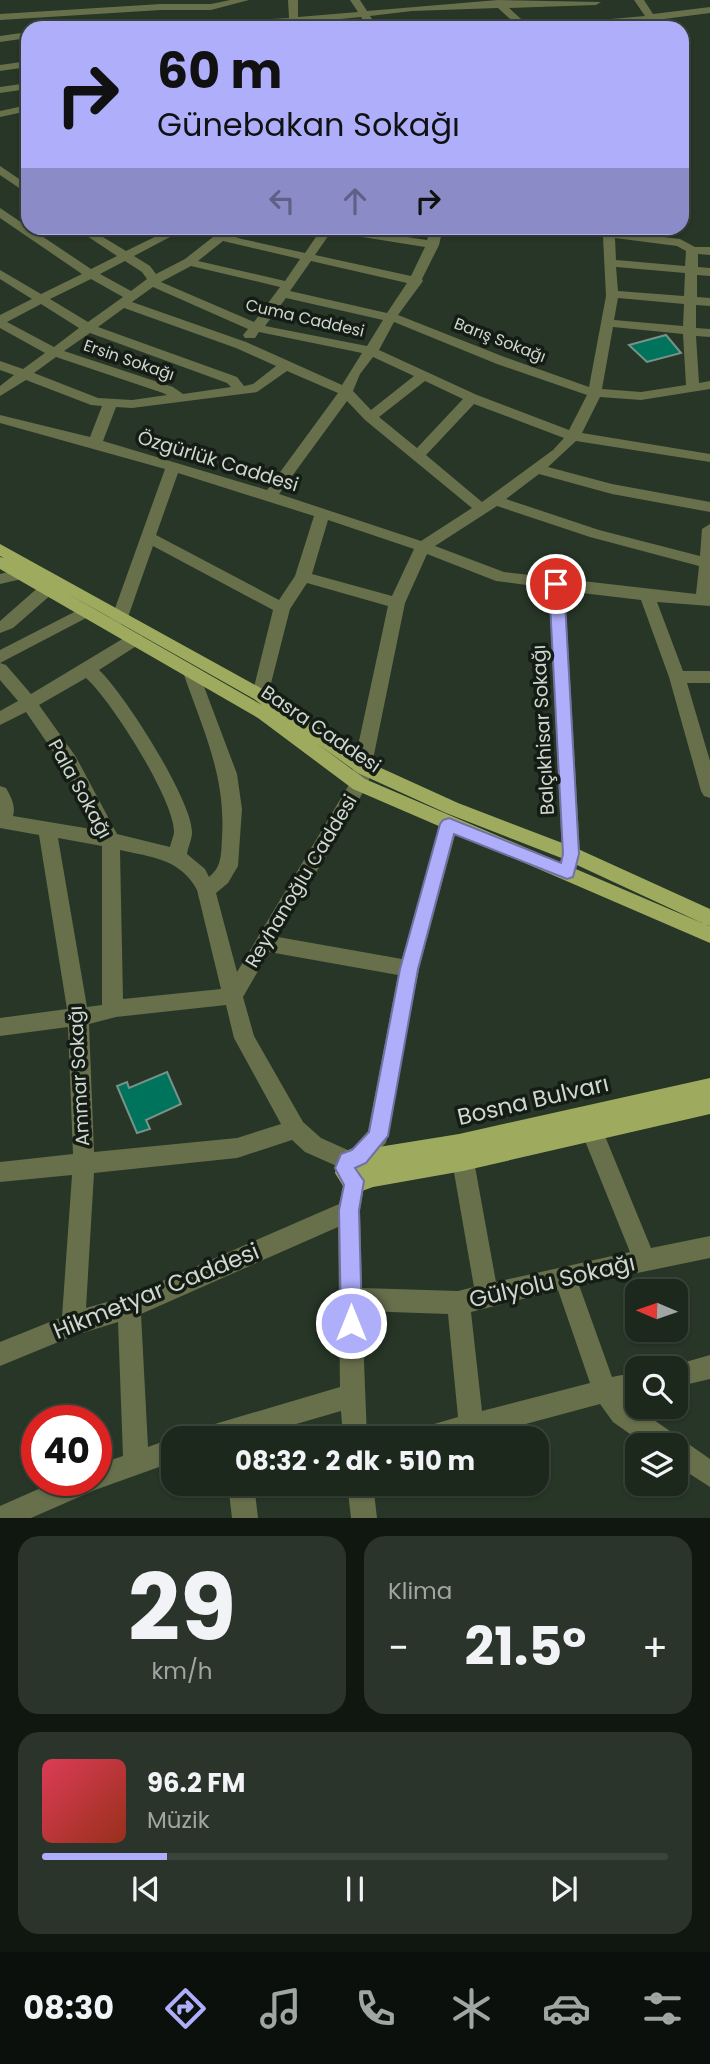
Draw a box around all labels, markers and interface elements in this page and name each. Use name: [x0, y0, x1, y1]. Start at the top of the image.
text: 60 m: [157, 37, 282, 105]
icon: right: [42, 49, 133, 140]
text: Günebakan Sokağı: [157, 102, 460, 147]
icon: left: [263, 182, 301, 220]
icon: ahead: [336, 182, 374, 220]
icon: right: [409, 182, 447, 220]
street label: Cuma Caddesi: [243, 293, 367, 343]
street label: Barış Sokağı: [451, 312, 549, 368]
street label: Ersin Sokağı: [81, 334, 177, 386]
street label: Özgürlük Caddesi: [134, 424, 302, 498]
pin: [526, 554, 586, 614]
icon: arrive: [537, 565, 575, 603]
street label: Balçıkhisar Sokağı: [525, 644, 561, 816]
street label: Basra Caddesi: [256, 679, 386, 779]
street label: Pala Sokağı: [42, 734, 118, 844]
street label: Reyhanoğlu Caddesi: [239, 789, 363, 973]
street label: Ammar Sokağı: [62, 1005, 96, 1147]
street label: Bosna Bulvarı: [454, 1067, 612, 1133]
street label: Hikmetyar Caddesi: [48, 1235, 264, 1347]
street label: Gülyolu Sokağı: [466, 1246, 638, 1316]
north arrow: [625, 1279, 688, 1342]
map controls: [625, 1279, 688, 1496]
position arrow: [314, 1286, 388, 1360]
button: search: [625, 1356, 688, 1419]
speed limit sign: 40: [21, 1405, 112, 1496]
button: layers: [625, 1433, 688, 1496]
text: 08:32 · 2 dk · 510 m: [235, 1443, 475, 1479]
text: 29: [128, 1544, 236, 1672]
text: Klima: [388, 1575, 452, 1607]
text: 21.5°: [465, 1610, 586, 1683]
text: −: [388, 1621, 409, 1674]
text: +: [642, 1621, 668, 1674]
text: km/h: [151, 1655, 213, 1687]
text: 96.2 FM: [147, 1765, 245, 1801]
text: Müzik: [147, 1804, 210, 1836]
icon: previous: [127, 1870, 165, 1908]
icon: pause: [336, 1870, 374, 1908]
icon: next: [545, 1870, 583, 1908]
icon: directions: [161, 1984, 210, 2033]
icon: music: [256, 1984, 305, 2033]
icon: phone: [351, 1984, 400, 2033]
icon: climate: [447, 1984, 496, 2033]
icon: car: [542, 1984, 591, 2033]
icon: filters: [638, 1984, 687, 2033]
text: 08:30: [23, 1985, 114, 2030]

